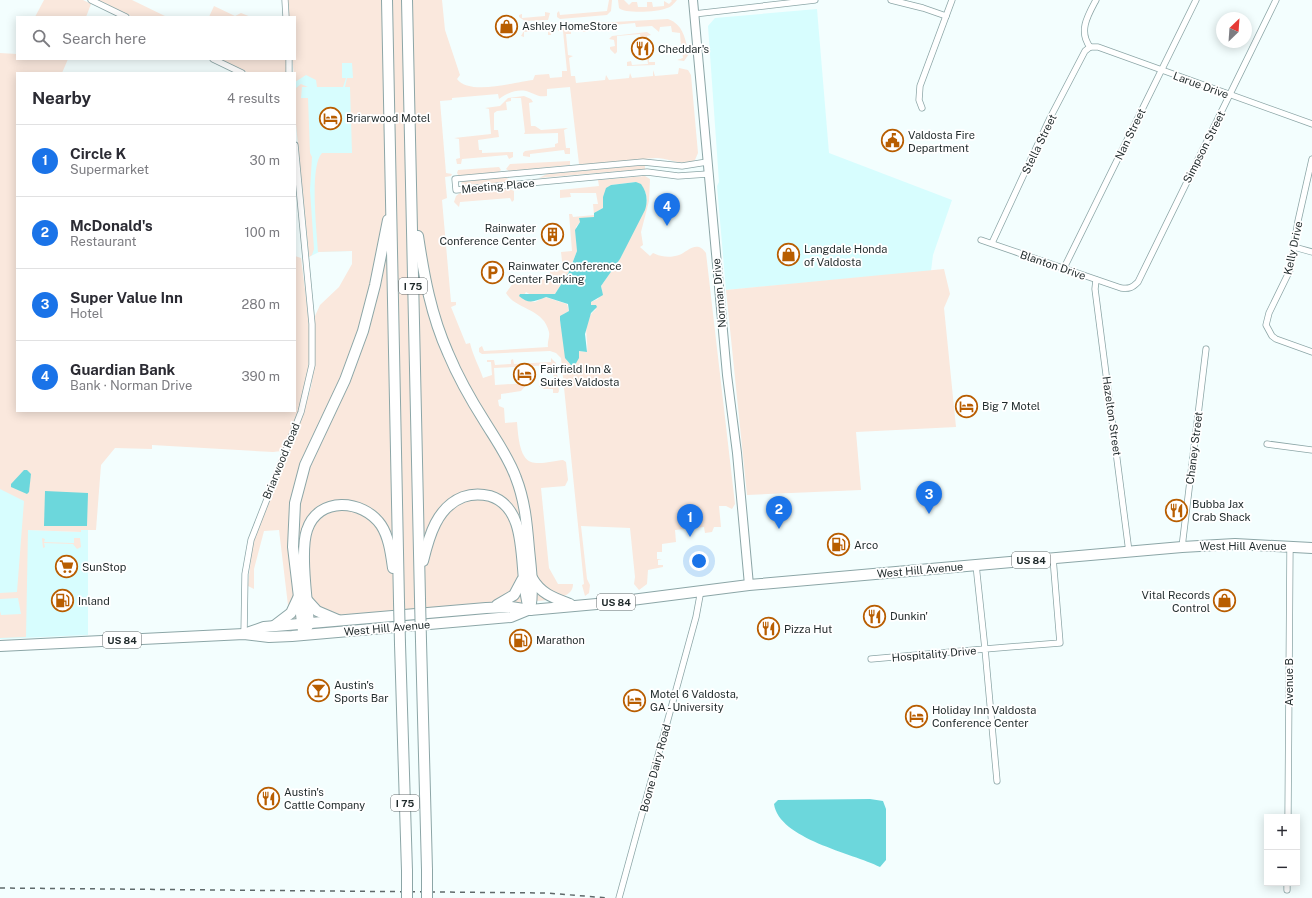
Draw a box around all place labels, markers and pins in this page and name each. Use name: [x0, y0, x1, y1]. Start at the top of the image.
shop icon: Ashley HomeStore: [494, 13, 520, 39]
place label: Ashley HomeStore: [522, 20, 618, 32]
restaurant icon: Cheddar's: [629, 36, 655, 62]
place label: Cheddar's: [658, 43, 710, 55]
hotel icon: Briarwood Motel: [318, 105, 344, 131]
place label: Briarwood Motel: [346, 112, 430, 124]
public building icon: Valdosta Fire Department: [879, 128, 905, 154]
place label: Valdosta Fire Department: [908, 129, 975, 154]
pin: 4: [654, 193, 680, 226]
building icon: Rainwater Conference Center: [539, 221, 565, 247]
place label: Rainwater Conference Center: [439, 222, 536, 247]
shop icon: Langdale Honda of Valdosta: [776, 242, 802, 268]
place label: Langdale Honda of Valdosta: [804, 243, 887, 268]
parking icon: Rainwater Conference Center Parking: [479, 259, 505, 285]
place label: Rainwater Conference Center Parking: [508, 260, 621, 285]
hotel icon: Fairfield Inn & Suites Valdosta: [511, 362, 537, 388]
place label: Fairfield Inn & Suites Valdosta: [540, 363, 619, 388]
hotel icon: Big 7 Motel: [954, 393, 980, 419]
place label: Big 7 Motel: [982, 400, 1040, 412]
pin: 3: [916, 481, 942, 514]
pin: 2: [766, 496, 792, 529]
restaurant icon: Bubba Jax Crab Shack: [1163, 497, 1189, 523]
place label: Bubba Jax Crab Shack: [1192, 498, 1251, 523]
pin: 1: [677, 504, 703, 537]
fuel station icon: Arco: [826, 532, 852, 558]
place label: Arco: [854, 539, 878, 551]
supermarket icon: SunStop: [54, 554, 80, 580]
place label: SunStop: [82, 561, 127, 573]
fuel station icon: Inland: [49, 588, 75, 614]
shop icon: Vital Records Control: [1212, 588, 1238, 614]
place label: Vital Records Control: [1142, 589, 1210, 614]
place label: Inland: [78, 595, 110, 607]
restaurant icon: Dunkin': [861, 603, 887, 629]
place label: Dunkin': [890, 610, 928, 622]
restaurant icon: Pizza Hut: [756, 616, 782, 642]
place label: Pizza Hut: [784, 623, 832, 635]
fuel station icon: Marathon: [507, 627, 533, 653]
place label: Marathon: [536, 634, 585, 646]
bar icon: Austin's Sports Bar: [306, 678, 332, 704]
place label: Austin's Sports Bar: [334, 679, 389, 704]
hotel icon: Motel 6 Valdosta, GA - University: [622, 687, 648, 713]
place label: Motel 6 Valdosta, GA - University: [650, 688, 739, 713]
hotel icon: Holiday Inn Valdosta Conference Center: [904, 703, 930, 729]
place label: Holiday Inn Valdosta Conference Center: [932, 704, 1036, 729]
restaurant icon: Austin's Cattle Company: [255, 785, 281, 811]
place label: Austin's Cattle Company: [284, 786, 365, 811]

